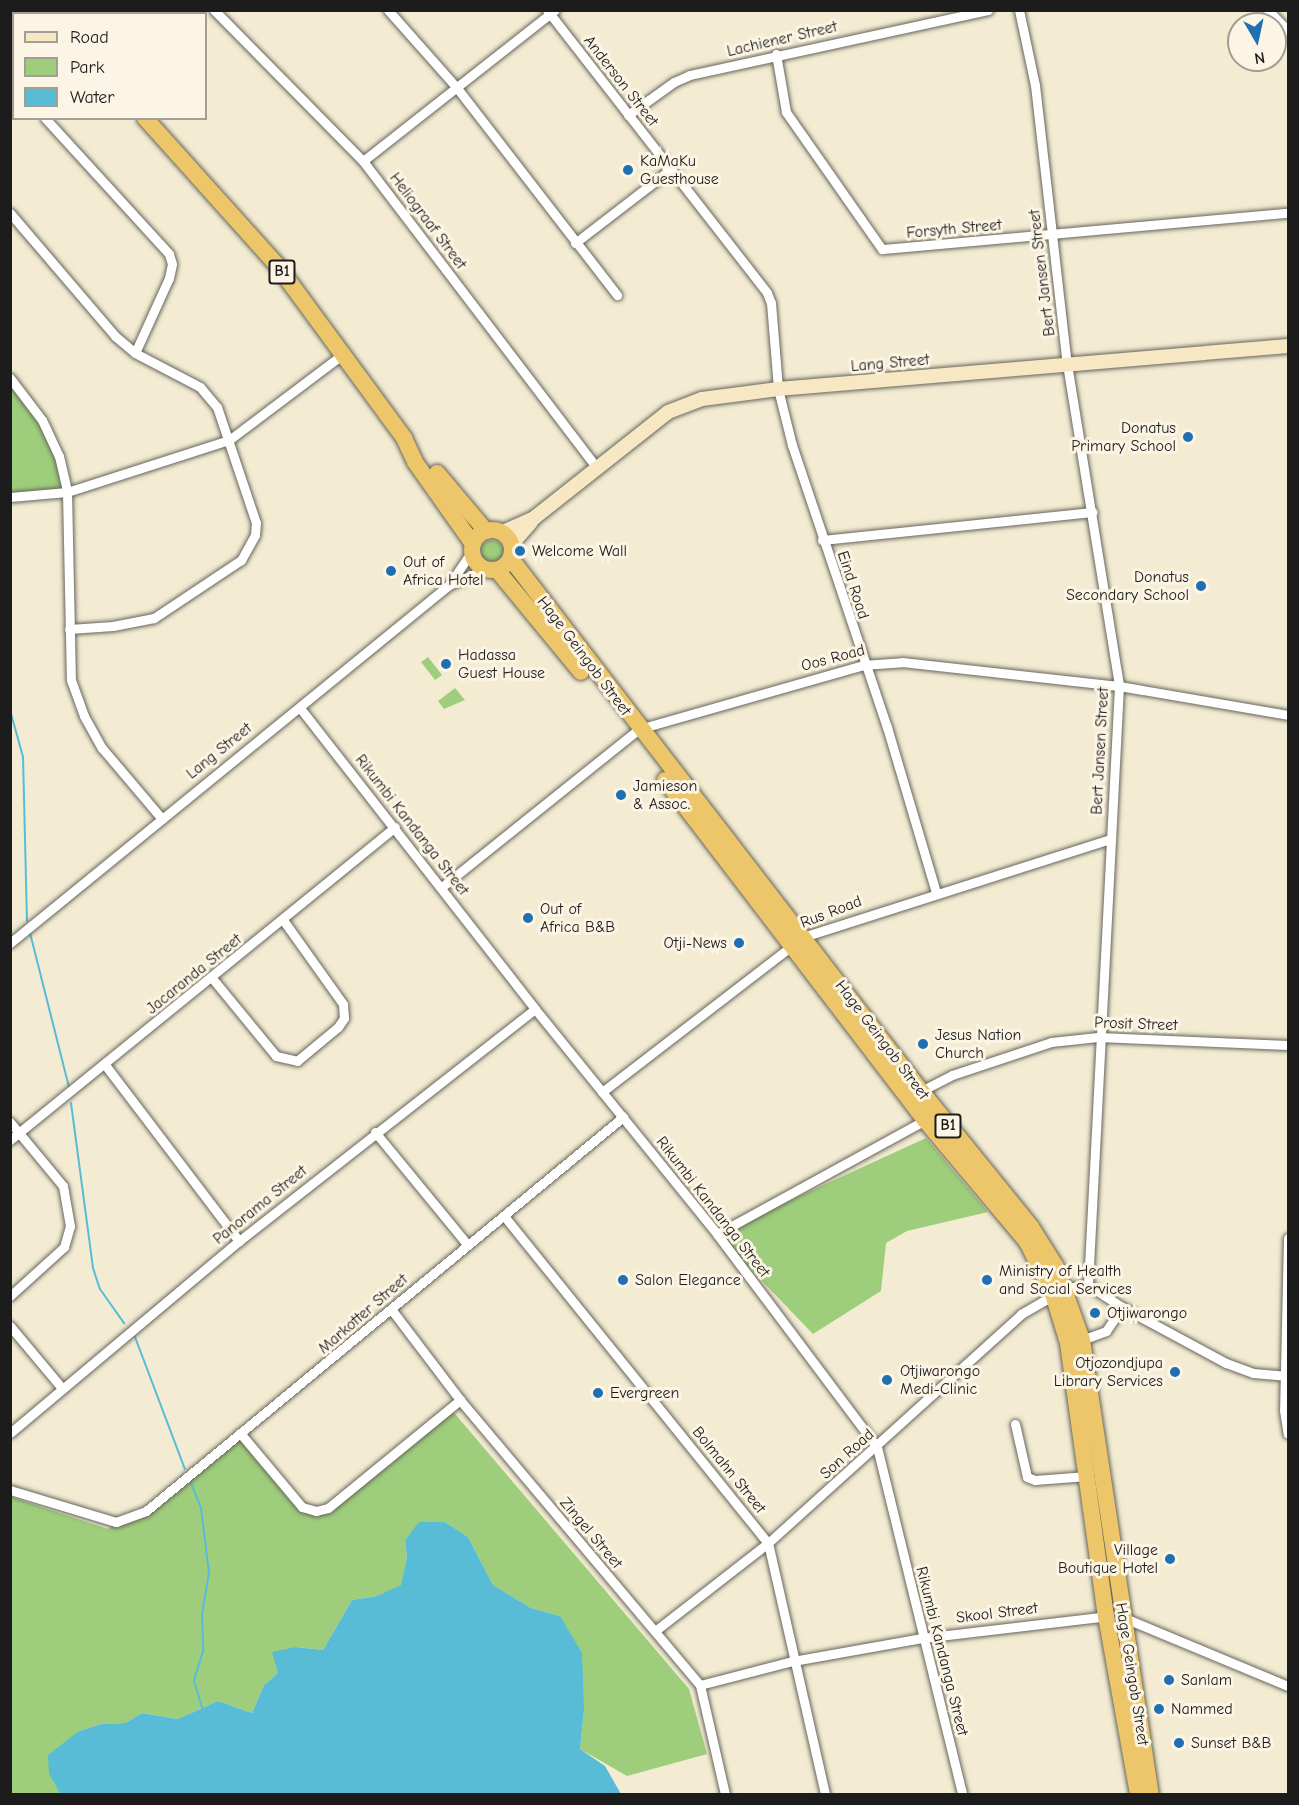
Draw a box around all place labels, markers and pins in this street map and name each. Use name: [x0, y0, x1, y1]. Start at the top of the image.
place label: KaMaKu Guesthouse: [640, 151, 719, 189]
marker: KaMaKu Guesthouse: [621, 163, 635, 177]
place label: Donatus Primary School: [1071, 418, 1176, 456]
marker: Donatus Primary School: [1181, 430, 1195, 444]
place label: Welcome Wall: [532, 541, 627, 561]
marker: Welcome Wall: [513, 544, 527, 558]
place label: Out of Africa Hotel: [403, 552, 484, 590]
marker: Out of Africa Hotel: [384, 564, 398, 578]
place label: Donatus Secondary School: [1066, 567, 1189, 605]
marker: Donatus Secondary School: [1194, 579, 1208, 593]
place label: Hadassa Guest House: [458, 645, 545, 683]
marker: Hadassa Guest House: [439, 657, 453, 671]
place label: Jamieson & Assoc.: [633, 776, 697, 814]
marker: Jamieson & Assoc.: [614, 788, 628, 802]
place label: Out of Africa B&B: [540, 899, 615, 937]
marker: Out of Africa B&B: [521, 911, 535, 925]
place label: Otji-News: [664, 933, 727, 953]
marker: Otji-News: [732, 936, 746, 950]
place label: Jesus Nation Church: [935, 1025, 1021, 1063]
marker: Jesus Nation Church: [916, 1037, 930, 1051]
place label: Ministry of Health and Social Services: [999, 1261, 1132, 1299]
place label: Salon Elegance: [635, 1270, 741, 1290]
marker: Salon Elegance: [616, 1273, 630, 1287]
marker: Ministry of Health and Social Services: [980, 1273, 994, 1287]
place label: Otjiwarongo: [1107, 1303, 1187, 1323]
marker: Otjiwarongo: [1088, 1306, 1102, 1320]
place label: Otjozondjupa Library Services: [1054, 1353, 1163, 1391]
place label: Otjiwarongo Medi-Clinic: [900, 1361, 980, 1399]
marker: Otjozondjupa Library Services: [1168, 1365, 1182, 1379]
marker: Otjiwarongo Medi-Clinic: [878, 1371, 896, 1389]
place label: Evergreen: [610, 1383, 679, 1403]
marker: Evergreen: [591, 1386, 605, 1400]
place label: Village Boutique Hotel: [1058, 1540, 1158, 1578]
marker: Village Boutique Hotel: [1163, 1552, 1177, 1566]
place label: Sanlam: [1181, 1670, 1232, 1690]
marker: Sanlam: [1162, 1673, 1176, 1687]
place label: Nammed: [1171, 1699, 1233, 1719]
marker: Nammed: [1152, 1702, 1166, 1716]
place label: Sunset B&B: [1191, 1733, 1272, 1753]
marker: Sunset B&B: [1172, 1736, 1186, 1750]

